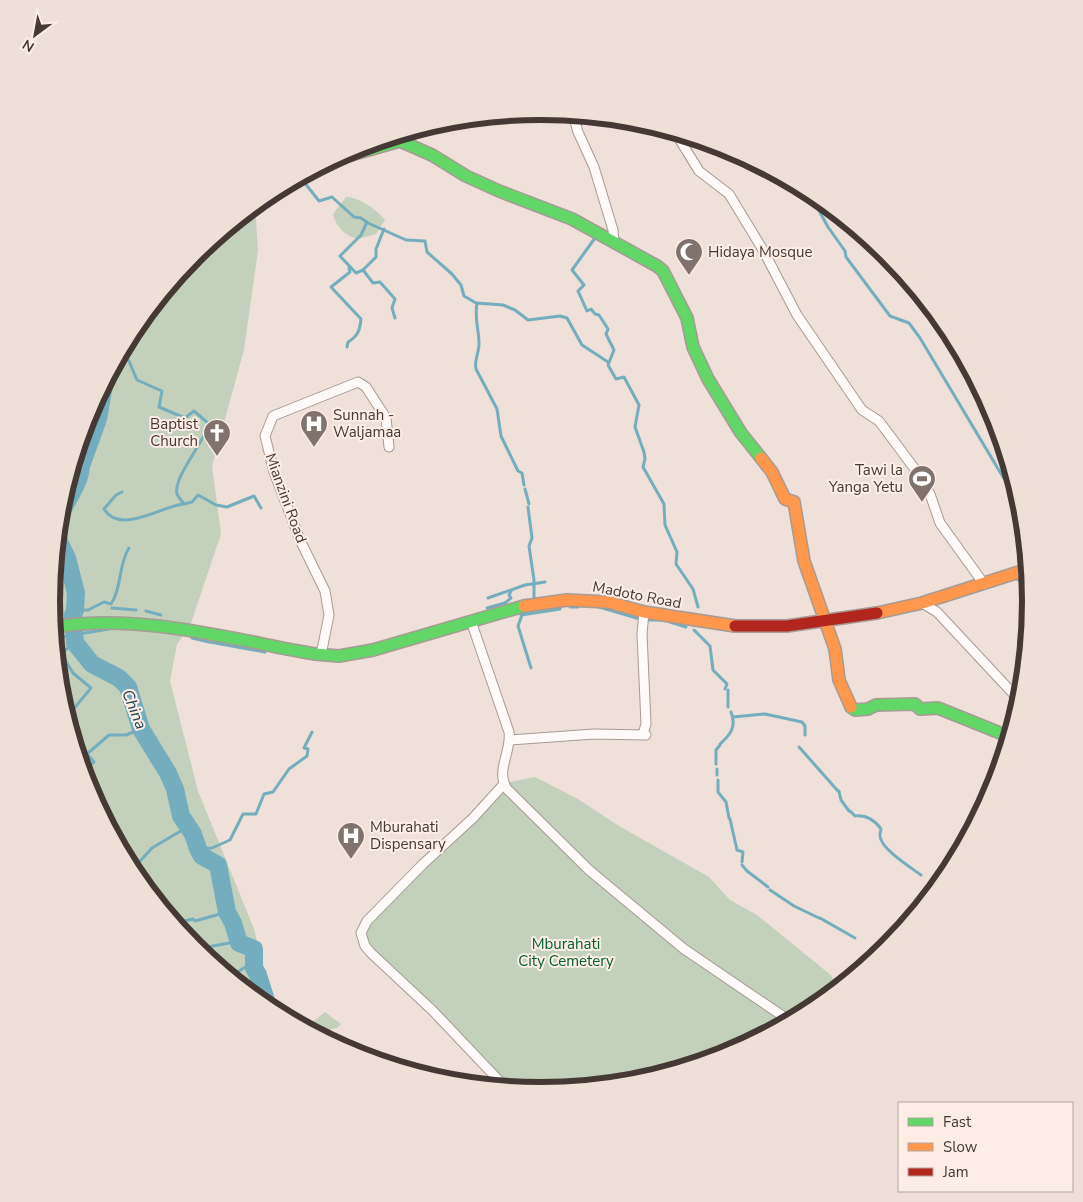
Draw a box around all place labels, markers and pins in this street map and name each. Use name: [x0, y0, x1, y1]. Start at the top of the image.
mosque icon: Hidaya Mosque: [674, 237, 704, 276]
place label: Hidaya Mosque: [708, 242, 812, 262]
place label: Sunnah - Waljamaa: [333, 405, 401, 442]
hospital icon: Sunnah - Waljamaa: [299, 409, 329, 448]
place label: Baptist Church: [150, 414, 199, 451]
church icon: Baptist Church: [202, 418, 232, 457]
place label: Tawi la Yanga Yetu: [828, 460, 903, 497]
sports icon: Tawi la Yanga Yetu: [907, 464, 937, 503]
place label: Mburahati Dispensary: [370, 817, 446, 854]
hospital icon: Mburahati Dispensary: [336, 821, 366, 860]

